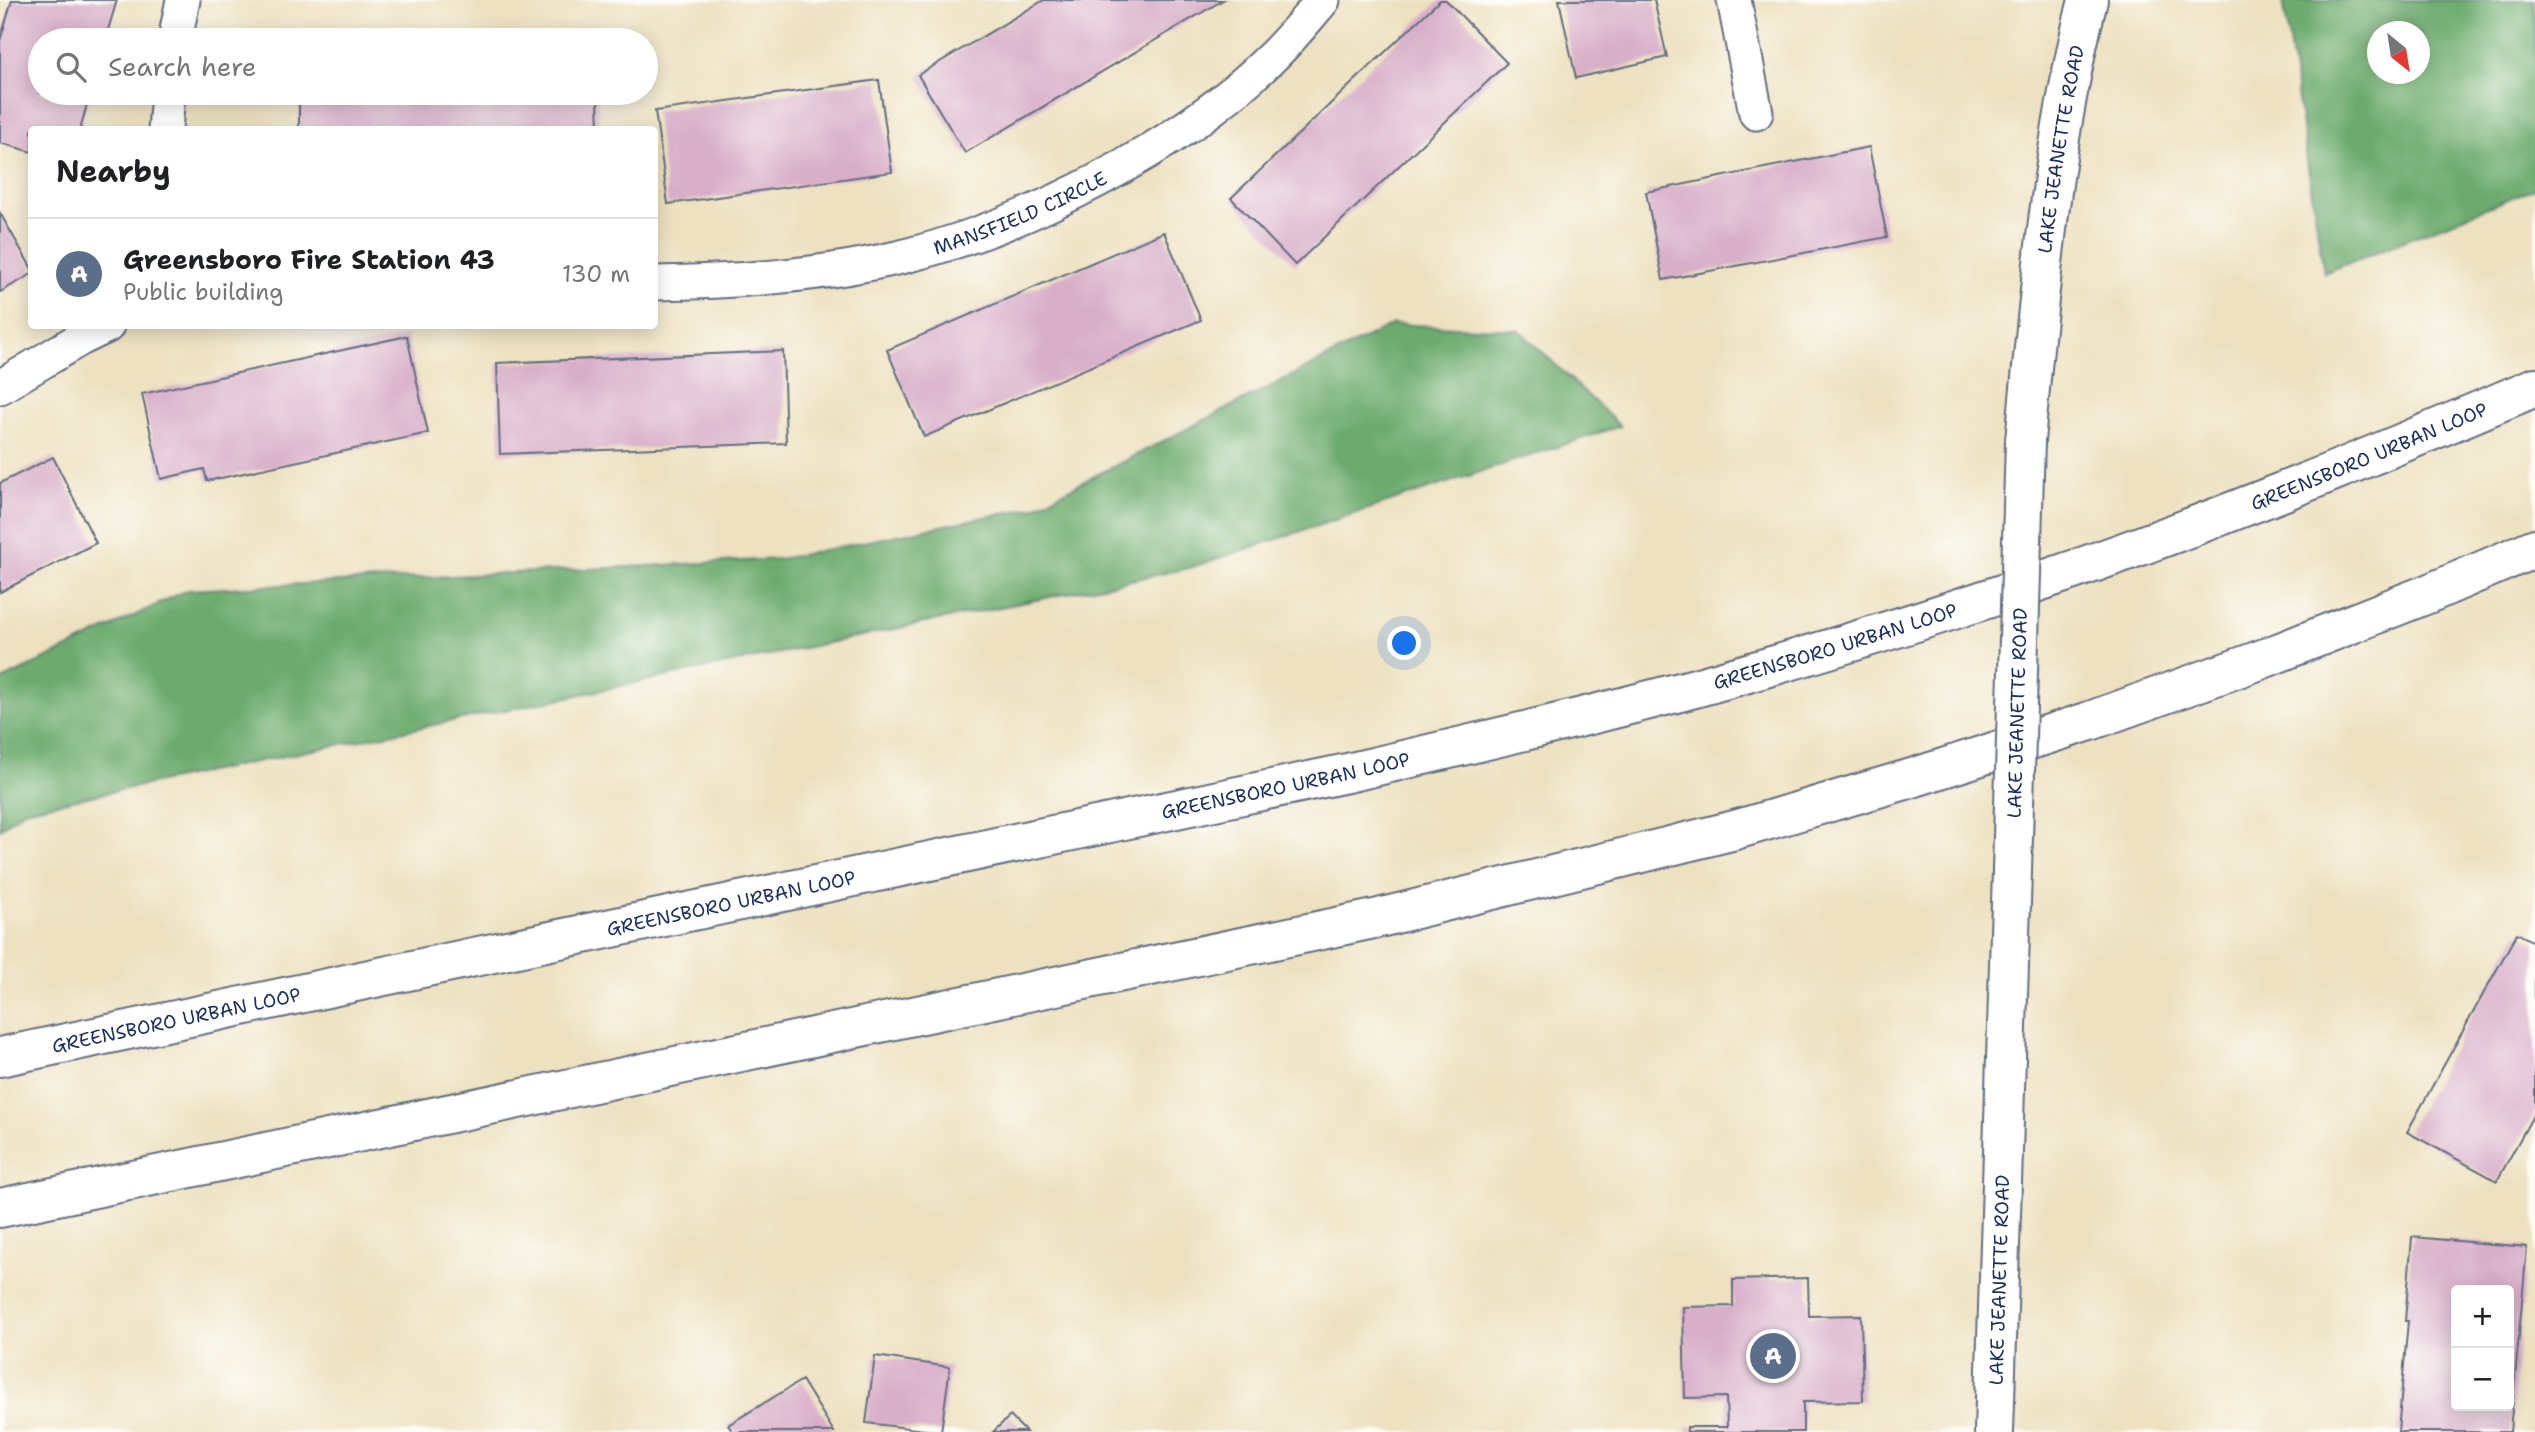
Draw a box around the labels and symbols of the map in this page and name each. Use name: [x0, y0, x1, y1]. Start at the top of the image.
north arrow: [2367, 21, 2430, 84]
street label: LAKE JEANETTE ROAD: [2032, 43, 2090, 255]
street label: MANSFIELD CIRCLE: [930, 165, 1111, 260]
street label: GREENSBORO URBAN LOOP: [2247, 396, 2491, 516]
street label: GREENSBORO URBAN LOOP: [1710, 597, 1960, 695]
street label: LAKE JEANETTE ROAD: [2001, 607, 2032, 819]
your location: [1387, 626, 1421, 660]
street label: GREENSBORO URBAN LOOP: [1159, 746, 1412, 824]
street label: GREENSBORO URBAN LOOP: [604, 864, 858, 941]
street label: GREENSBORO URBAN LOOP: [49, 981, 303, 1058]
street label: LAKE JEANETTE ROAD: [1983, 1174, 2015, 1386]
pin: A: [1750, 1330, 1796, 1382]

